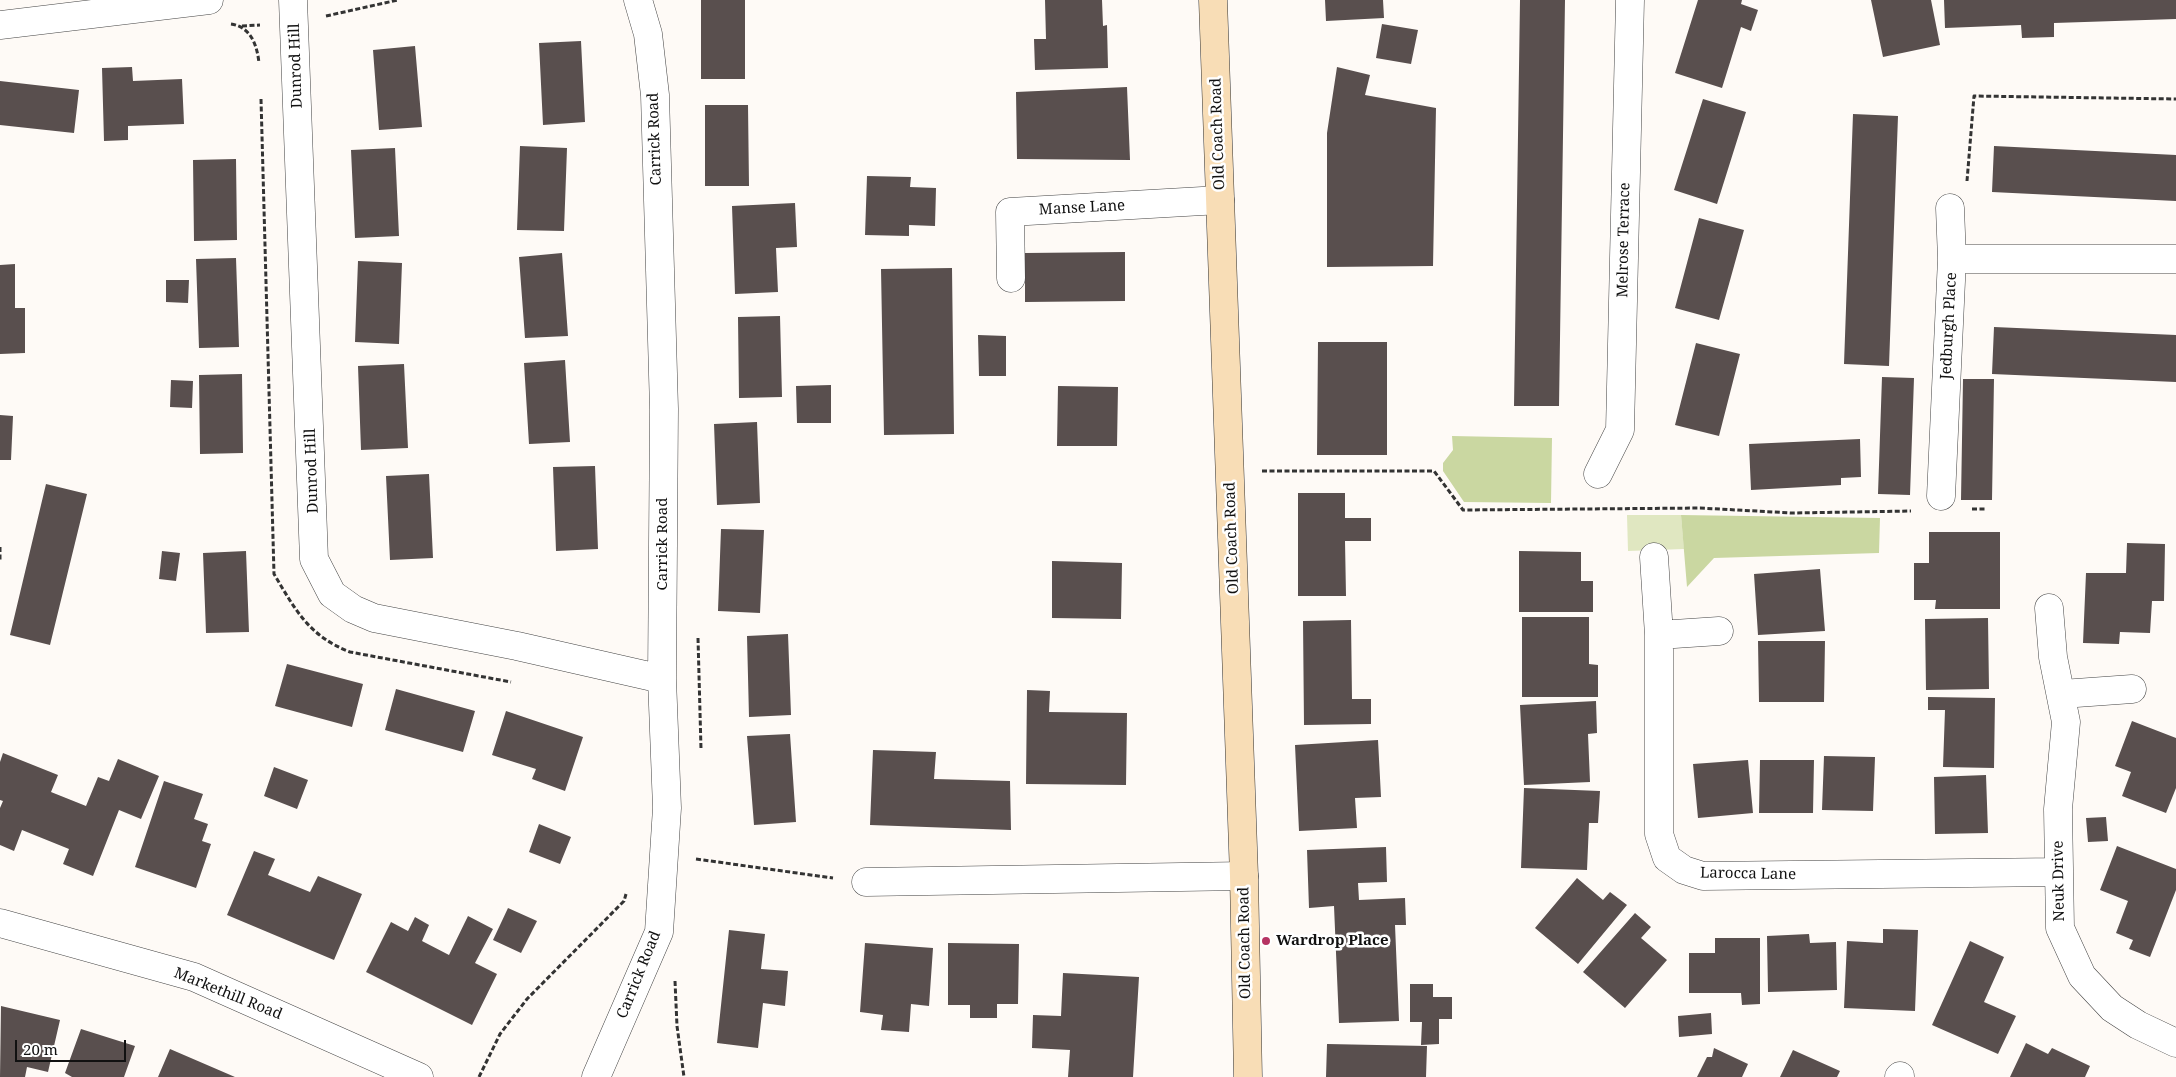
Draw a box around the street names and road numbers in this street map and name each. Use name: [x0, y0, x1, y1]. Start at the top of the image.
street label: Dunrod Hill: [286, 23, 306, 109]
street label: Old Coach Road: [1207, 78, 1229, 190]
street label: Carrick Road: [644, 92, 666, 186]
street label: Melrose Terrace: [1614, 182, 1634, 298]
street label: Manse Lane: [1038, 197, 1126, 219]
street label: Jedburgh Place: [1937, 272, 1961, 380]
street label: Dunrod Hill: [302, 428, 322, 514]
street label: Old Coach Road: [1221, 482, 1243, 594]
street label: Carrick Road: [654, 498, 672, 590]
street label: Neuk Drive: [2049, 840, 2069, 922]
street label: Larocca Lane: [1700, 864, 1796, 884]
street label: Old Coach Road: [1235, 887, 1255, 999]
street label: Carrick Road: [613, 929, 665, 1021]
street label: Markethill Road: [171, 964, 285, 1024]

